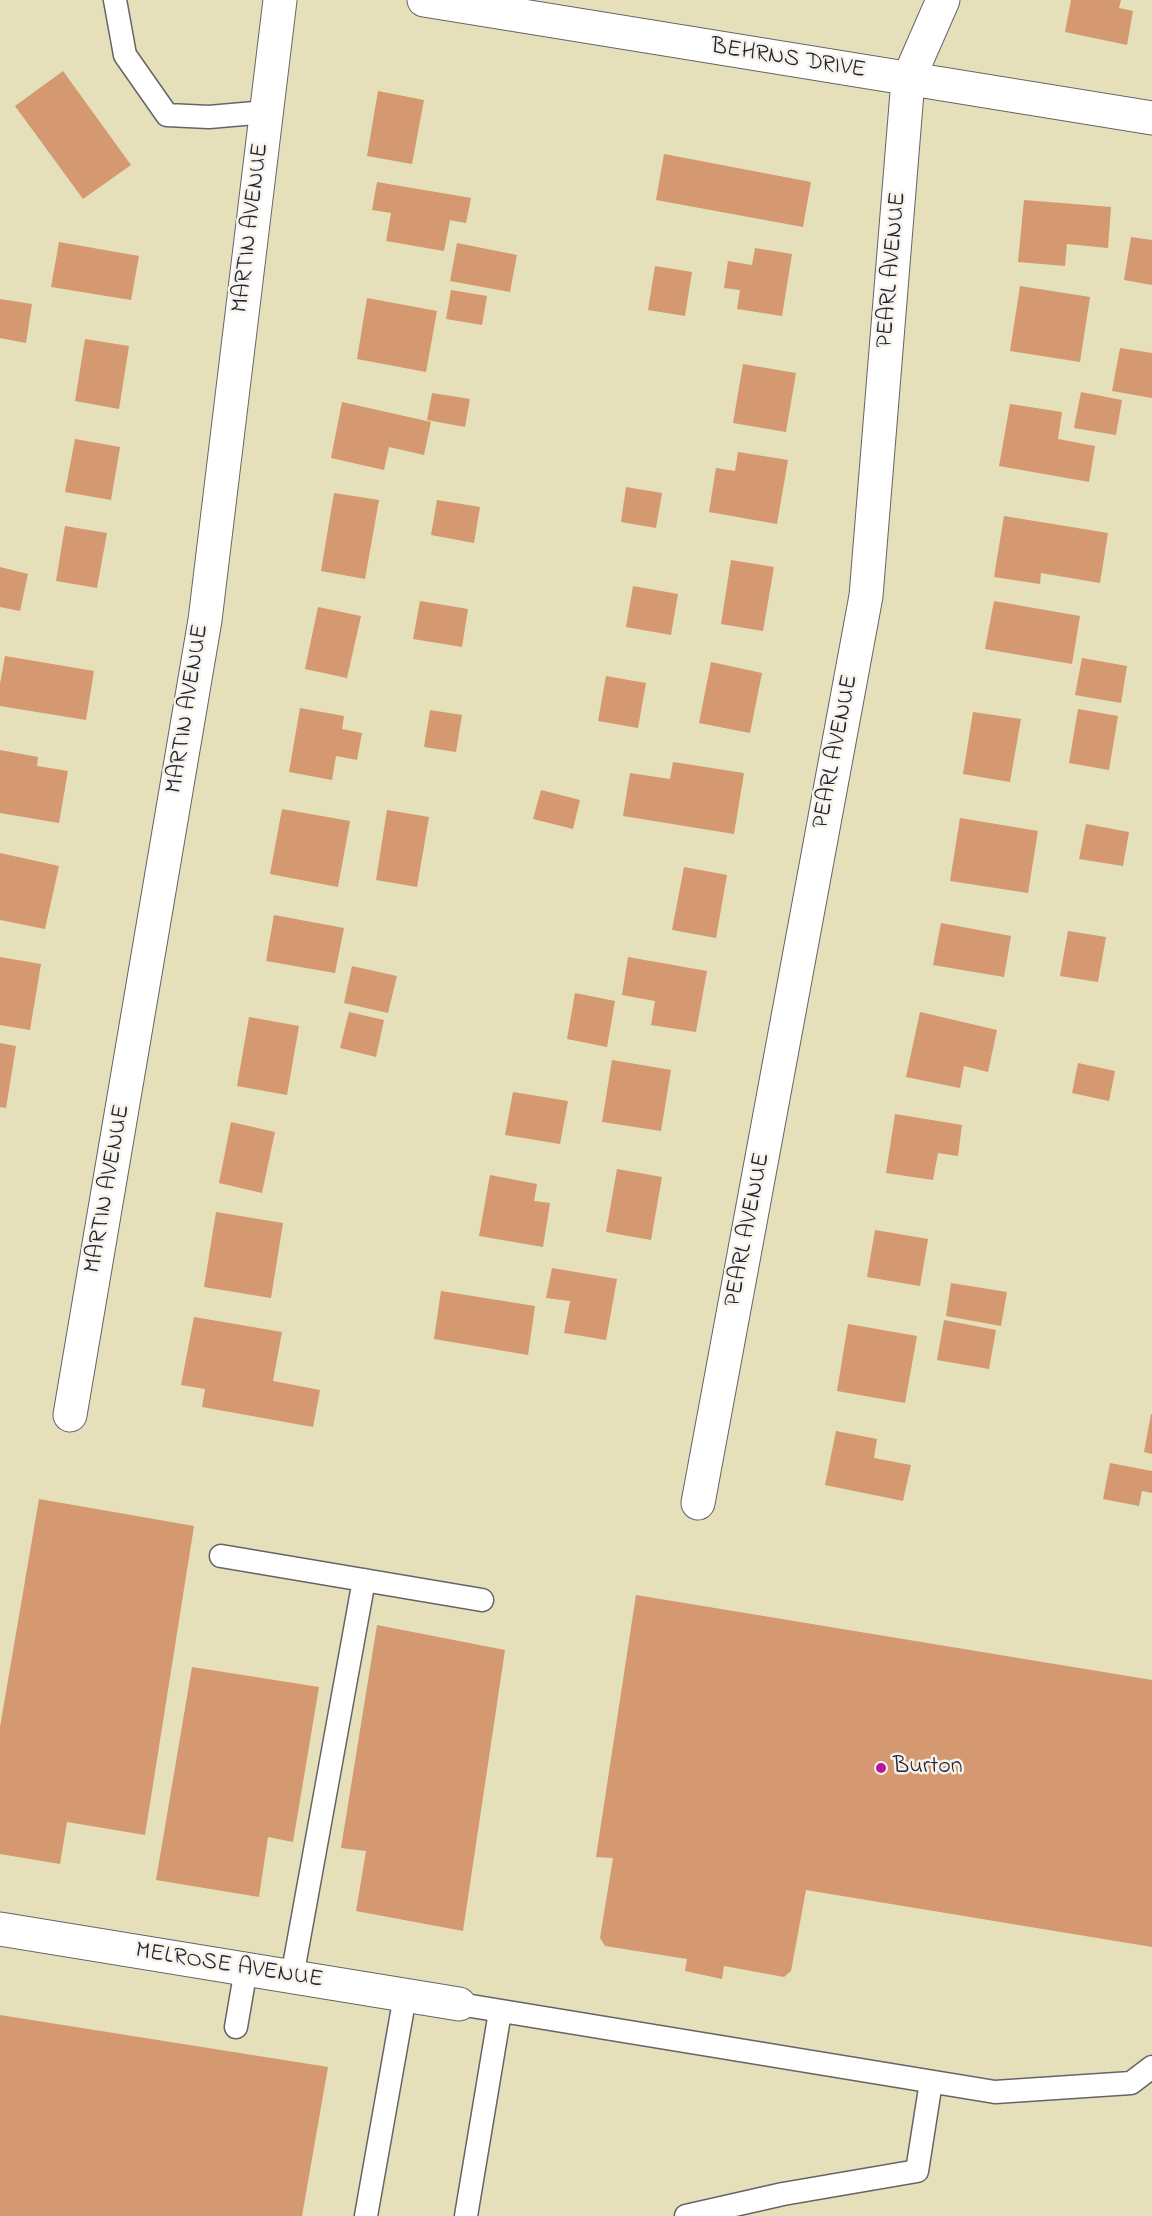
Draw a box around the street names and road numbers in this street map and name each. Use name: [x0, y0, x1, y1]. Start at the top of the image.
street label: BEHRNS DRIVE: [708, 34, 868, 86]
street label: MARTIN AVENUE: [227, 142, 277, 314]
street label: PEARL AVENUE: [872, 191, 914, 349]
street label: MARTIN AVENUE: [161, 622, 217, 796]
street label: PEARL AVENUE: [808, 672, 866, 832]
street label: MARTIN AVENUE: [80, 1102, 138, 1276]
street label: PEARL AVENUE: [720, 1150, 778, 1310]
street label: MELROSE AVENUE: [133, 1938, 325, 1996]

